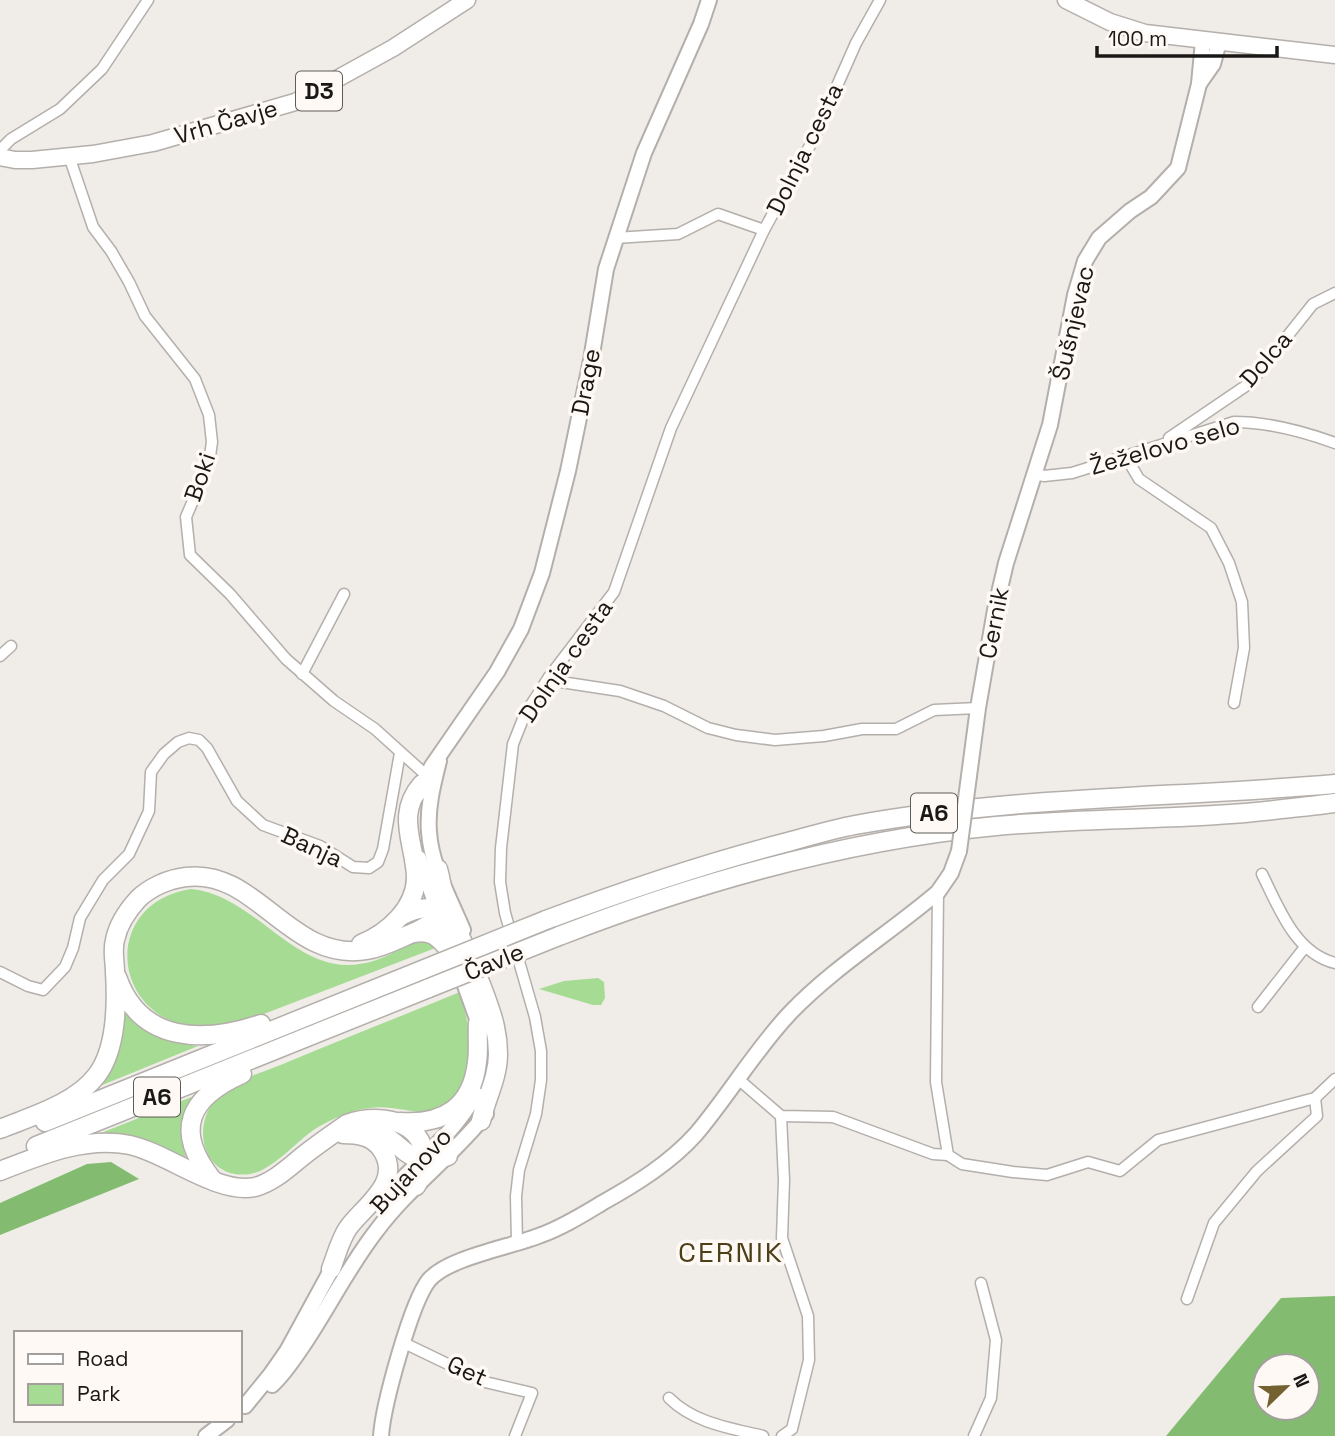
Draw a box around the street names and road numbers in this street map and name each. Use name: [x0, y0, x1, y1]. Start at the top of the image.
road number: D3: [296, 72, 342, 110]
street label: Dolnja cesta: [759, 78, 850, 220]
street label: Vrh Čavje: [171, 92, 281, 151]
street label: Šušnjevac: [1044, 262, 1101, 383]
street label: Dolca: [1233, 324, 1299, 393]
street label: Drage: [564, 346, 607, 418]
street label: Žeželovo selo: [1086, 409, 1244, 482]
street label: Boki: [177, 448, 222, 505]
street label: Cernik: [971, 584, 1016, 661]
street label: Dolnja cesta: [512, 593, 619, 728]
road number: A6: [911, 793, 957, 832]
street label: Banja: [277, 819, 348, 874]
street label: Čavle: [459, 936, 528, 987]
road number: A6: [134, 1078, 180, 1116]
street label: Bujanovo: [363, 1121, 458, 1220]
street label: Get: [442, 1348, 492, 1393]

